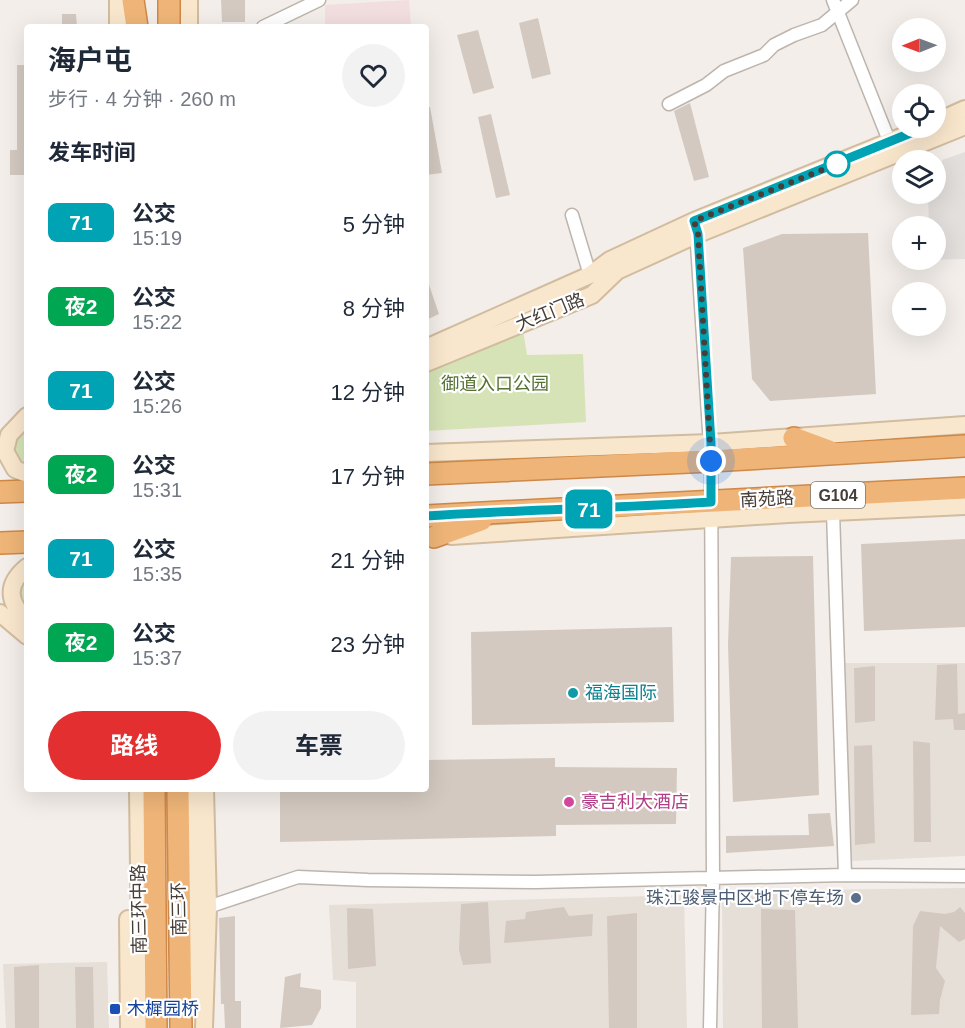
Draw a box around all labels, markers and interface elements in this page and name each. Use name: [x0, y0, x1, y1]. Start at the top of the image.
north arrow: [892, 18, 946, 72]
map controls: [892, 18, 946, 336]
button: heart: [342, 44, 405, 107]
text: 海户屯: [48, 45, 132, 76]
button: locate: [892, 84, 946, 138]
text: 步行 · 4 分钟 · 260 m: [48, 88, 236, 110]
text: 发车时间: [48, 140, 136, 165]
button: layers: [892, 150, 946, 204]
unlabelled marker: [824, 151, 850, 177]
text: 公交: [132, 201, 176, 226]
text: 71: [69, 211, 93, 234]
text: 5 分钟: [343, 212, 405, 237]
button: +: [892, 216, 946, 270]
text: 15:19: [132, 227, 182, 249]
button: −: [892, 282, 946, 336]
text: 公交: [132, 285, 176, 310]
street label: 大红门路: [513, 289, 587, 335]
text: 夜2: [65, 295, 97, 318]
text: 8 分钟: [343, 296, 405, 321]
text: 15:22: [132, 311, 182, 333]
text: 公交: [132, 369, 176, 394]
park label: 御道入口公园: [441, 374, 549, 394]
text: 71: [69, 379, 93, 402]
text: 12 分钟: [330, 380, 405, 405]
text: 15:26: [132, 395, 182, 417]
your location: [696, 446, 726, 476]
text: 公交: [132, 453, 176, 478]
text: 夜2: [65, 463, 97, 486]
text: 17 分钟: [330, 464, 405, 489]
text: 15:31: [132, 479, 182, 501]
road number: G104: [811, 482, 865, 508]
street label: 南苑路: [740, 488, 794, 510]
line badge: 71: [562, 490, 616, 528]
text: 71: [577, 498, 601, 521]
text: 公交: [132, 537, 176, 562]
text: 71: [69, 547, 93, 570]
text: 21 分钟: [330, 548, 405, 573]
text: 15:35: [132, 563, 182, 585]
text: 公交: [132, 621, 176, 646]
text: 夜2: [65, 631, 97, 654]
text: 23 分钟: [330, 632, 405, 657]
text: 15:37: [132, 647, 182, 669]
place label: 福海国际: [585, 683, 657, 703]
marker: 福海国际: [566, 686, 580, 700]
button: 路线: [48, 711, 221, 780]
button: 车票: [233, 711, 405, 780]
place label: 豪吉利大酒店: [581, 792, 689, 812]
marker: 豪吉利大酒店: [562, 795, 576, 809]
street label: 南三环中路: [128, 864, 150, 954]
street label: 南三环: [169, 882, 189, 936]
place label: 珠江骏景中区地下停车场: [646, 888, 844, 908]
marker: 珠江骏景中区地下停车场: [849, 891, 863, 905]
place label: 木樨园桥: [127, 999, 199, 1019]
marker: 木樨园桥: [108, 1002, 122, 1016]

